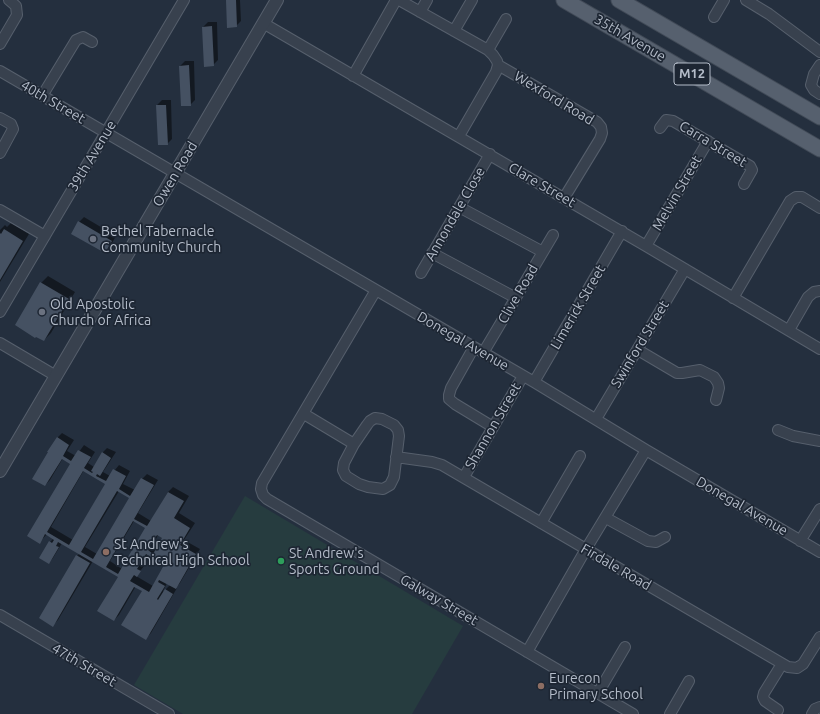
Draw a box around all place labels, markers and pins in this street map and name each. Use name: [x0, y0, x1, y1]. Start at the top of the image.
place label: Bethel Tabernacle Community Church: [101, 223, 221, 256]
marker: Bethel Tabernacle Community Church: [88, 234, 98, 244]
place label: Old Apostolic Church of Africa: [50, 296, 151, 328]
marker: Old Apostolic Church of Africa: [37, 307, 47, 317]
place label: St Andrew's Technical High School: [114, 536, 250, 568]
place label: St Andrew's Sports Ground: [289, 545, 380, 578]
marker: St Andrew's Technical High School: [101, 547, 111, 557]
marker: St Andrew's Sports Ground: [276, 556, 286, 566]
place label: Eurecon Primary School: [549, 670, 643, 702]
marker: Eurecon Primary School: [536, 681, 546, 691]

